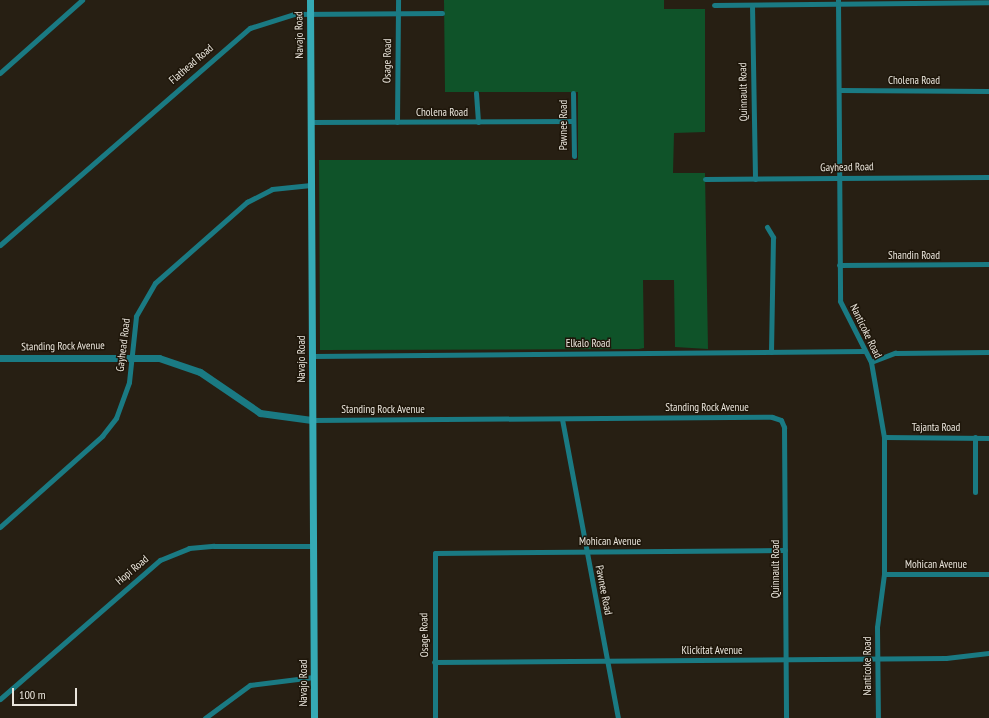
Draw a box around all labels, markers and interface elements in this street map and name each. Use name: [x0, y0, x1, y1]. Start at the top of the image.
street label: Navajo Road: [292, 11, 306, 59]
street label: Osage Road: [380, 39, 394, 83]
street label: Flathead Road: [166, 41, 216, 87]
street label: Quinnault Road: [736, 63, 750, 121]
street label: Cholena Road: [888, 73, 940, 87]
street label: Pawnee Road: [556, 100, 570, 150]
street label: Cholena Road: [416, 105, 468, 119]
street label: Gayhead Road: [820, 160, 874, 174]
street label: Shandin Road: [888, 248, 940, 262]
street label: Nanticoke Road: [847, 302, 885, 360]
street label: Gayhead Road: [113, 318, 133, 372]
street label: Navajo Road: [294, 335, 308, 383]
street label: Elkalo Road: [566, 336, 610, 350]
street label: Standing Rock Avenue: [21, 339, 105, 353]
street label: Standing Rock Avenue: [665, 400, 749, 414]
street label: Standing Rock Avenue: [341, 402, 425, 416]
street label: Tajanta Road: [912, 420, 960, 434]
street label: Mohican Avenue: [579, 534, 641, 548]
street label: Quinnault Road: [768, 540, 782, 598]
street label: Hopi Road: [113, 552, 151, 588]
street label: Mohican Avenue: [905, 557, 967, 571]
street label: Pawnee Road: [593, 564, 615, 616]
street label: Osage Road: [417, 613, 431, 657]
street label: Nanticoke Road: [860, 637, 874, 695]
street label: Klickitat Avenue: [681, 643, 743, 657]
street label: Navajo Road: [296, 659, 310, 707]
scale bar: [14, 680, 79, 706]
text: 100 m: [19, 687, 46, 702]

